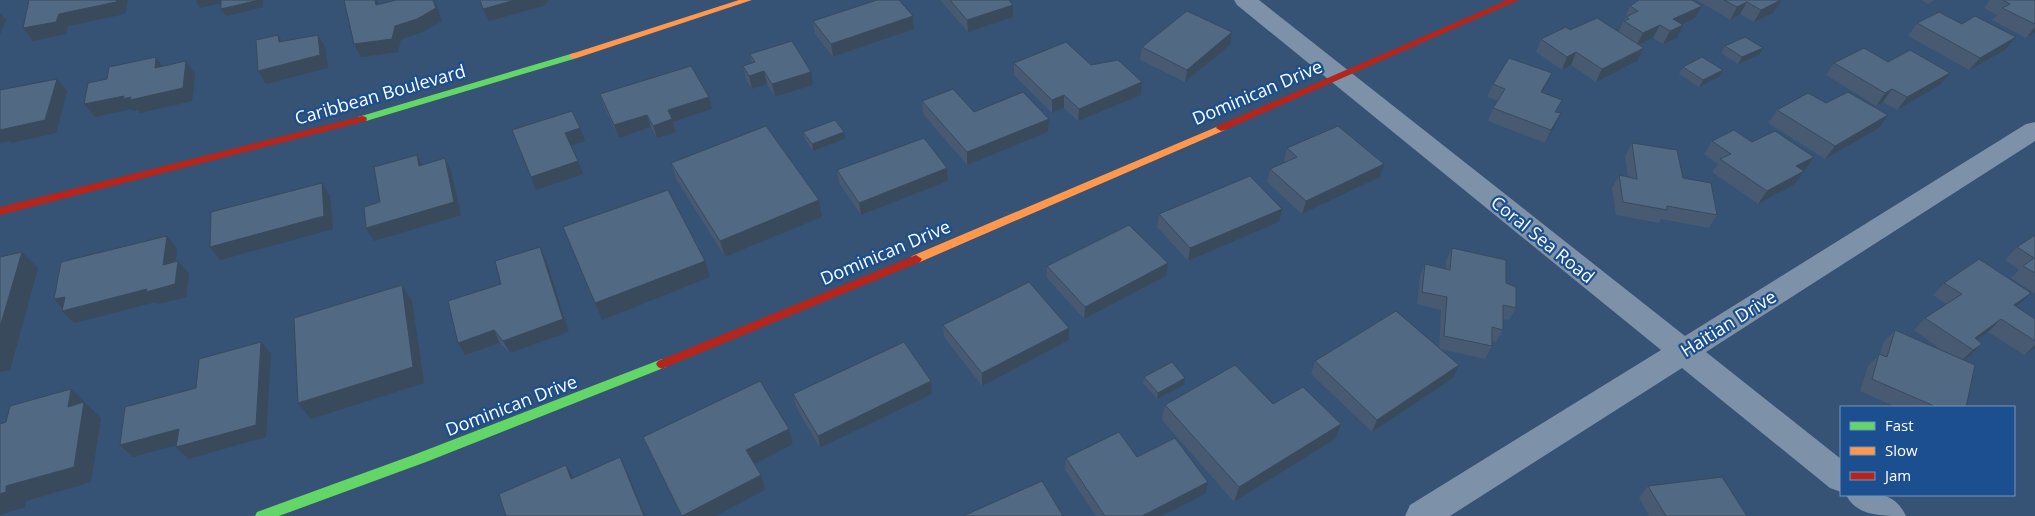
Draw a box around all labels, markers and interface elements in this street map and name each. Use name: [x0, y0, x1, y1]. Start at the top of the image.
street label: Dominican Drive: [1188, 54, 1326, 130]
street label: Caribbean Boulevard: [292, 58, 468, 130]
street label: Coral Sea Road: [1486, 190, 1600, 288]
street label: Dominican Drive: [816, 214, 954, 290]
street label: Haitian Drive: [1676, 284, 1780, 362]
street label: Dominican Drive: [442, 369, 580, 441]
legend: [1840, 406, 2015, 496]
text: Fast: [1885, 415, 1914, 435]
text: Slow: [1885, 440, 1918, 460]
text: Jam: [1883, 465, 1911, 485]

